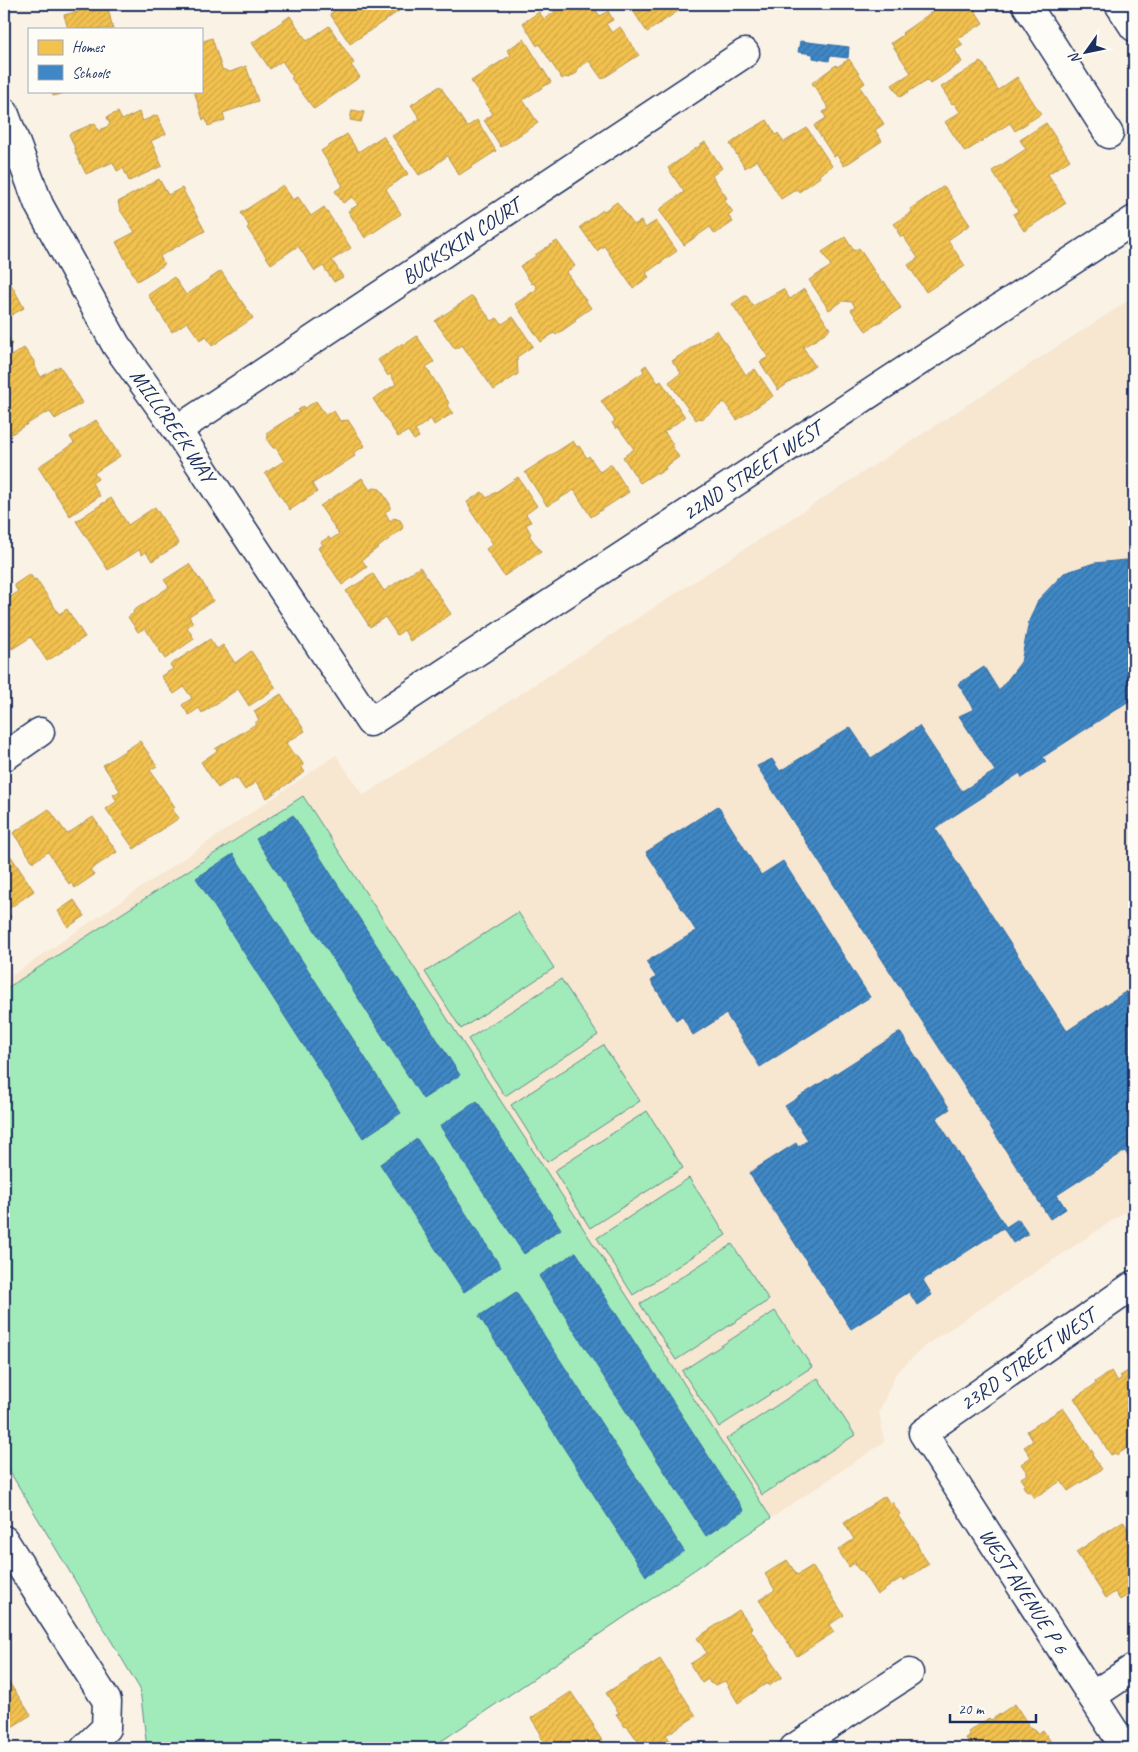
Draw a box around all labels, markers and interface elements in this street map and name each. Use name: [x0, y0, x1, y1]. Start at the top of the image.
legend: [28, 28, 202, 92]
north arrow: [1060, 28, 1110, 78]
text: Homes: [72, 38, 106, 57]
text: N: [1065, 49, 1085, 67]
text: Schools: [72, 64, 111, 83]
street label: BUCKSKIN COURT: [397, 190, 530, 290]
street label: MILLCREEK WAY: [124, 364, 223, 490]
street label: 22ND STREET WEST: [678, 413, 831, 526]
street label: 23RD STREET WEST: [955, 1300, 1105, 1416]
street label: WEST AVENUE P 6: [974, 1523, 1075, 1659]
scale bar: [950, 1692, 1037, 1724]
text: 20 m: [958, 1700, 985, 1719]

